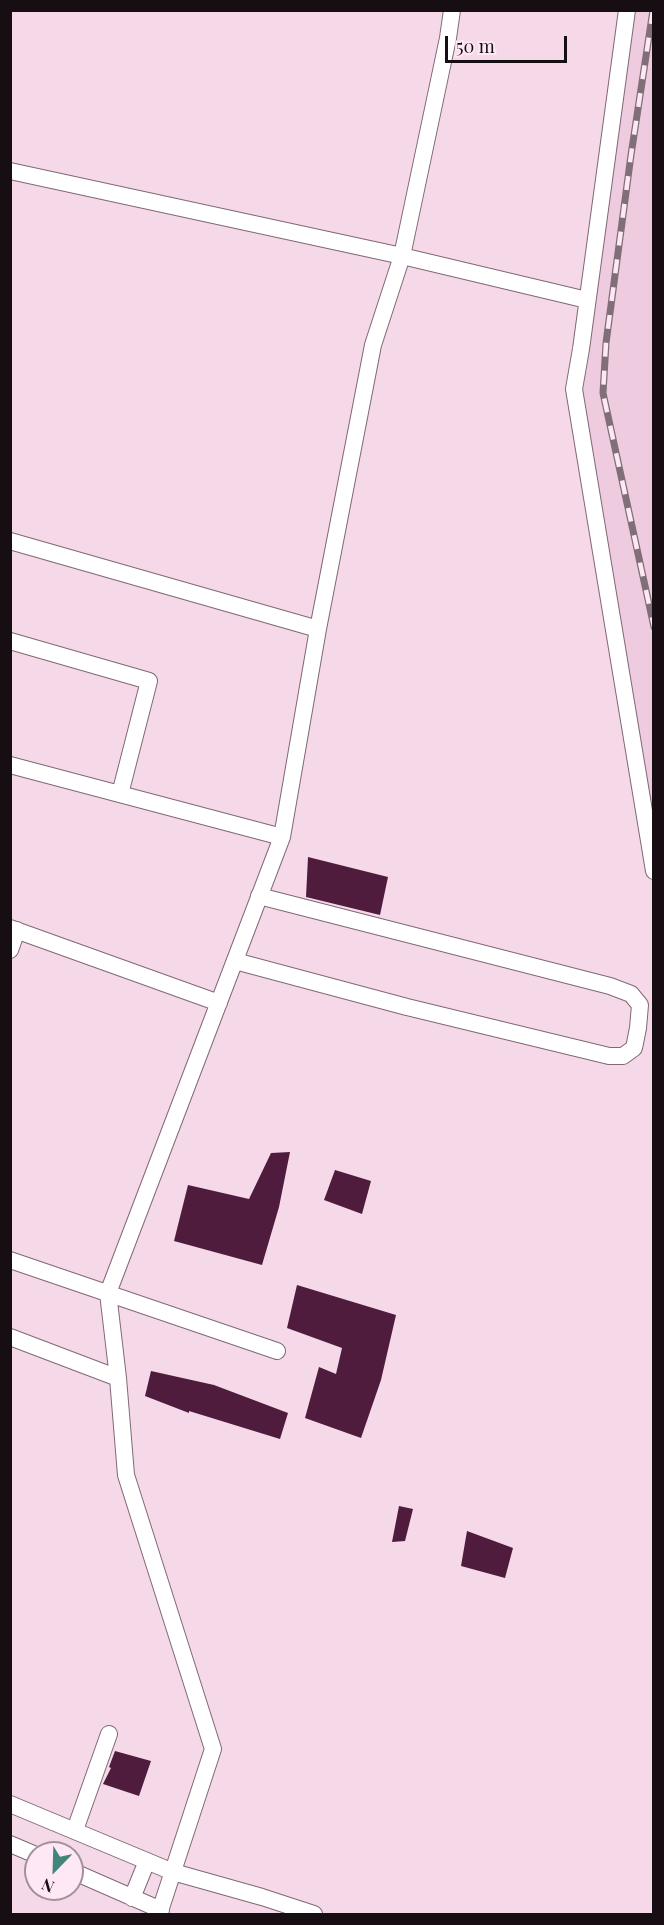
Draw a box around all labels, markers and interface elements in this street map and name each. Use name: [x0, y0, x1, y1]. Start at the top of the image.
scale bar: [448, 24, 570, 62]
text: 50 m: [456, 34, 495, 58]
north arrow: [24, 1841, 84, 1901]
text: N: [38, 1874, 57, 1898]

